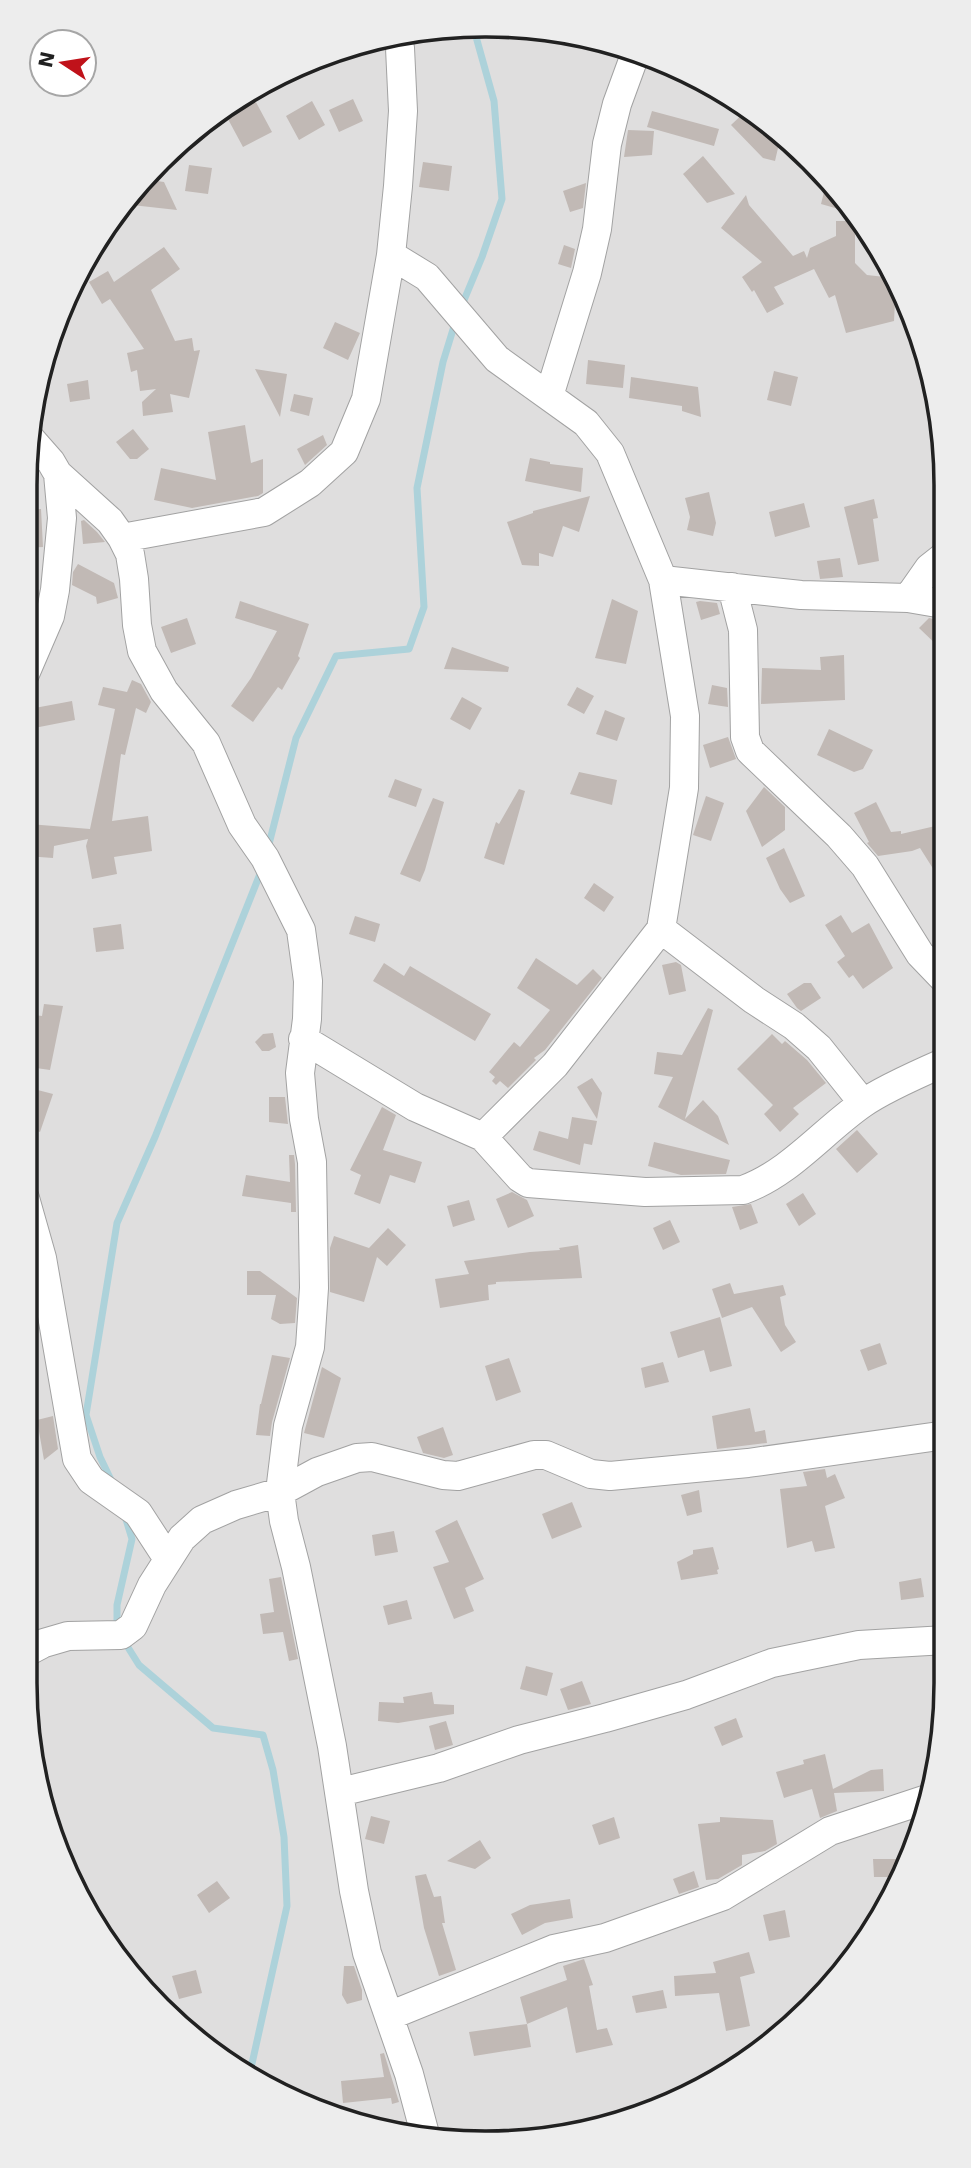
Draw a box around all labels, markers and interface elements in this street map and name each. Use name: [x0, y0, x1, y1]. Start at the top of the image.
north arrow: [28, 28, 98, 98]
text: N: [34, 49, 59, 70]

